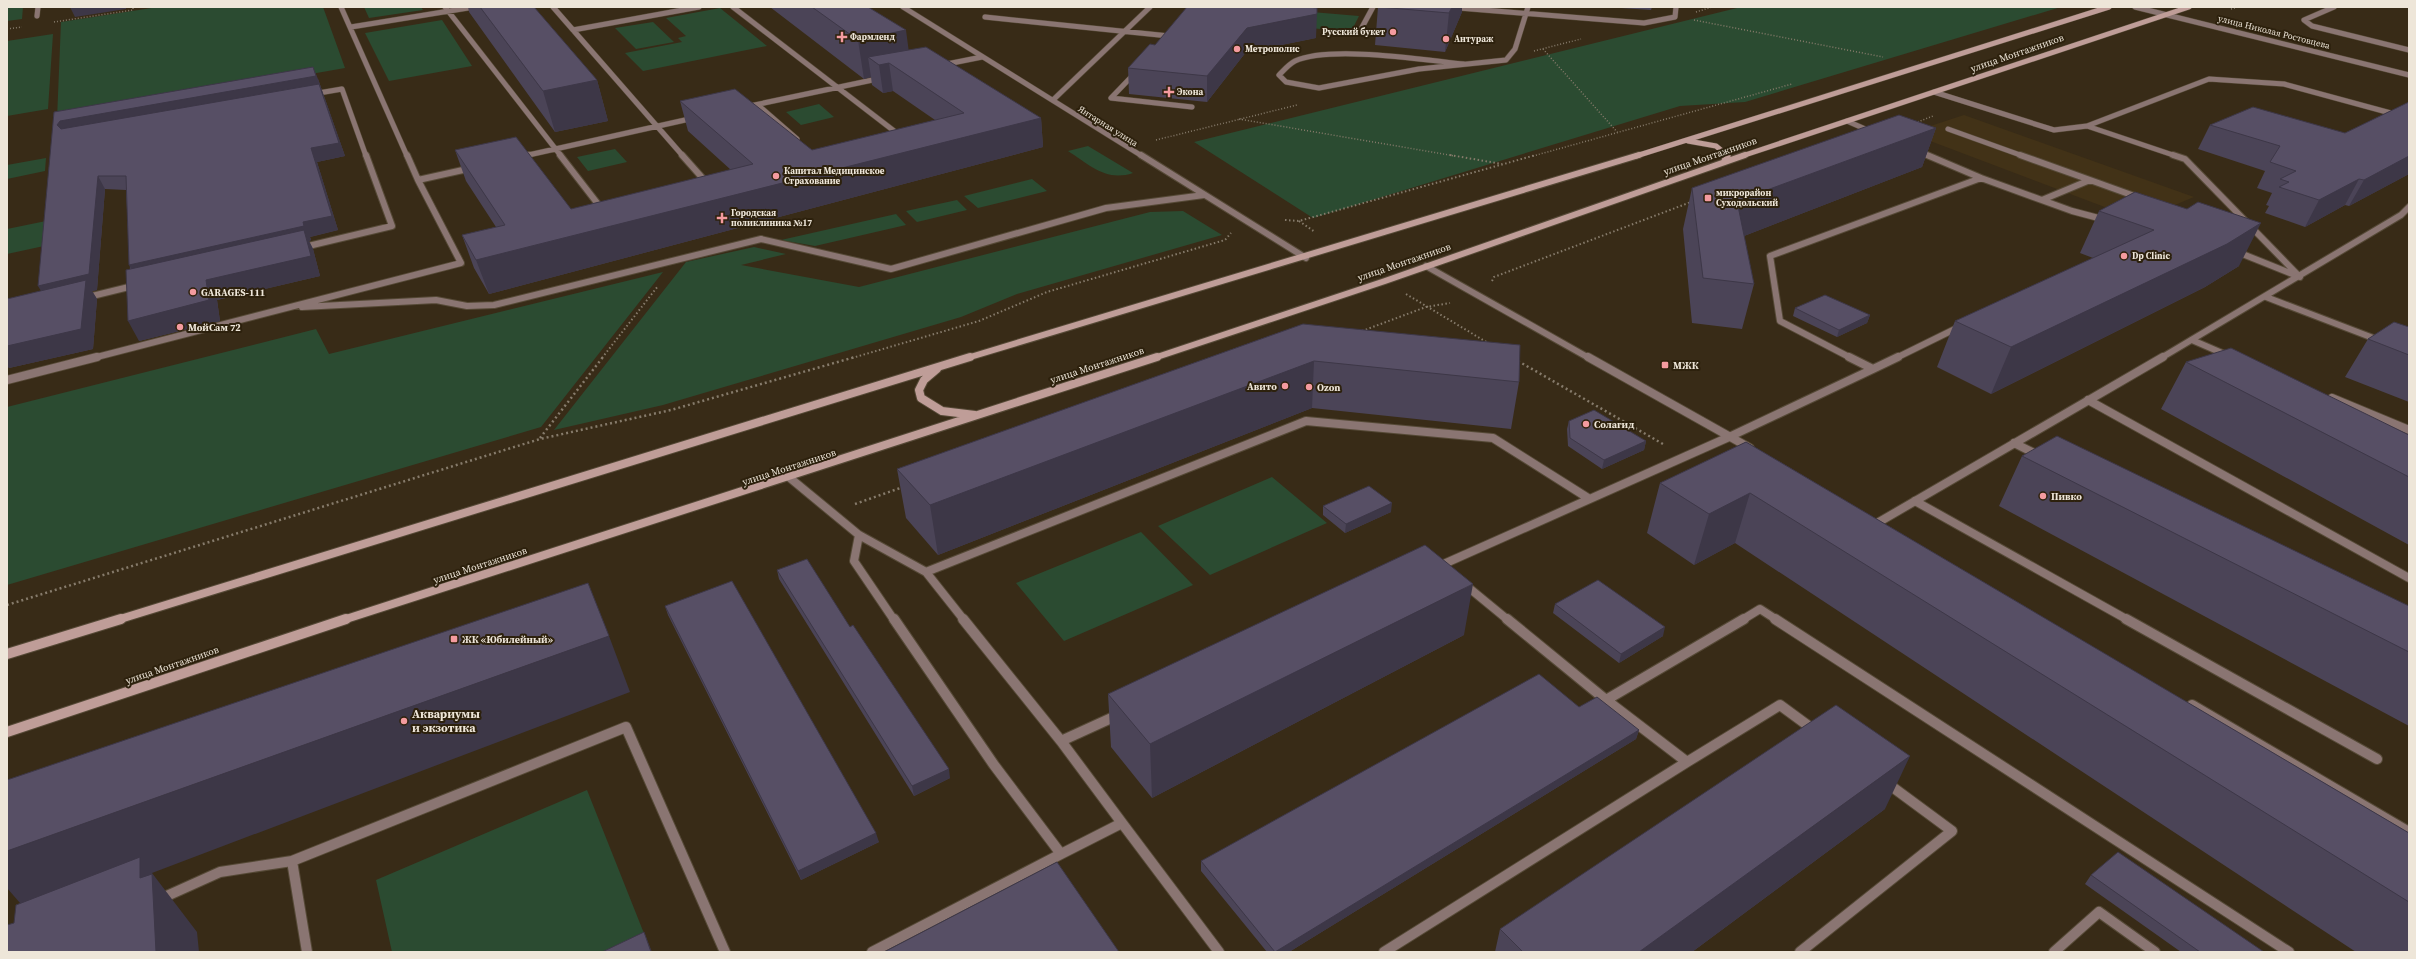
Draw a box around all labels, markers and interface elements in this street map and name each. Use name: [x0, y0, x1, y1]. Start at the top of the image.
street label: улица Николая Ростовцева: [2217, 12, 2332, 52]
place label: Русский букет: [1322, 26, 1385, 38]
marker: Русский букет: [1388, 27, 1398, 37]
place label: Фармленд: [850, 31, 895, 43]
street label: улица Монтажников: [1969, 31, 2065, 75]
marker: Фармленд: [837, 32, 847, 42]
place label: Антураж: [1454, 33, 1494, 45]
marker: Антураж: [1441, 34, 1451, 44]
place label: Метрополис: [1245, 43, 1300, 55]
marker: Метрополис: [1232, 44, 1242, 54]
place label: Экона: [1177, 86, 1203, 98]
marker: Экона: [1164, 87, 1174, 97]
street label: Янтарная улица: [1076, 103, 1140, 149]
street label: улица Монтажников: [1662, 134, 1758, 178]
place label: Капитал Медицинское Страхование: [784, 165, 885, 187]
marker: Капитал Медицинское Страхование: [771, 171, 781, 181]
place label: микрорайон Суходольский: [1716, 187, 1778, 209]
marker: микрорайон Суходольский: [1703, 193, 1713, 203]
place label: Городская поликлиника №17: [731, 207, 812, 229]
marker: Городская поликлиника №17: [716, 212, 728, 224]
street label: улица Монтажников: [1356, 240, 1452, 284]
place label: Dp Clinic: [2132, 250, 2170, 262]
marker: Dp Clinic: [2119, 251, 2129, 261]
place label: GARAGES-111: [201, 286, 265, 299]
marker: GARAGES-111: [188, 287, 198, 297]
place label: МойСам 72: [188, 321, 241, 334]
marker: МойСам 72: [175, 322, 185, 332]
street label: улица Монтажников: [1049, 344, 1145, 386]
place label: МЖК: [1673, 359, 1699, 372]
marker: МЖК: [1660, 360, 1670, 370]
place label: Авито: [1247, 380, 1277, 393]
marker: Авито: [1280, 381, 1290, 391]
place label: Ozon: [1317, 381, 1340, 394]
marker: Ozon: [1304, 382, 1314, 392]
place label: Солагид: [1594, 418, 1634, 431]
marker: Солагид: [1581, 419, 1591, 429]
street label: улица Монтажников: [741, 446, 837, 488]
place label: Пивко: [2051, 490, 2082, 503]
marker: Пивко: [2038, 491, 2048, 501]
street label: улица Монтажников: [432, 544, 528, 586]
place label: ЖК «Юбилейный»: [462, 633, 554, 646]
marker: ЖК «Юбилейный»: [449, 634, 459, 644]
street label: улица Монтажников: [124, 643, 220, 687]
place label: Аквариумы и экзотика: [412, 706, 480, 736]
marker: Аквариумы и экзотика: [399, 716, 409, 726]

